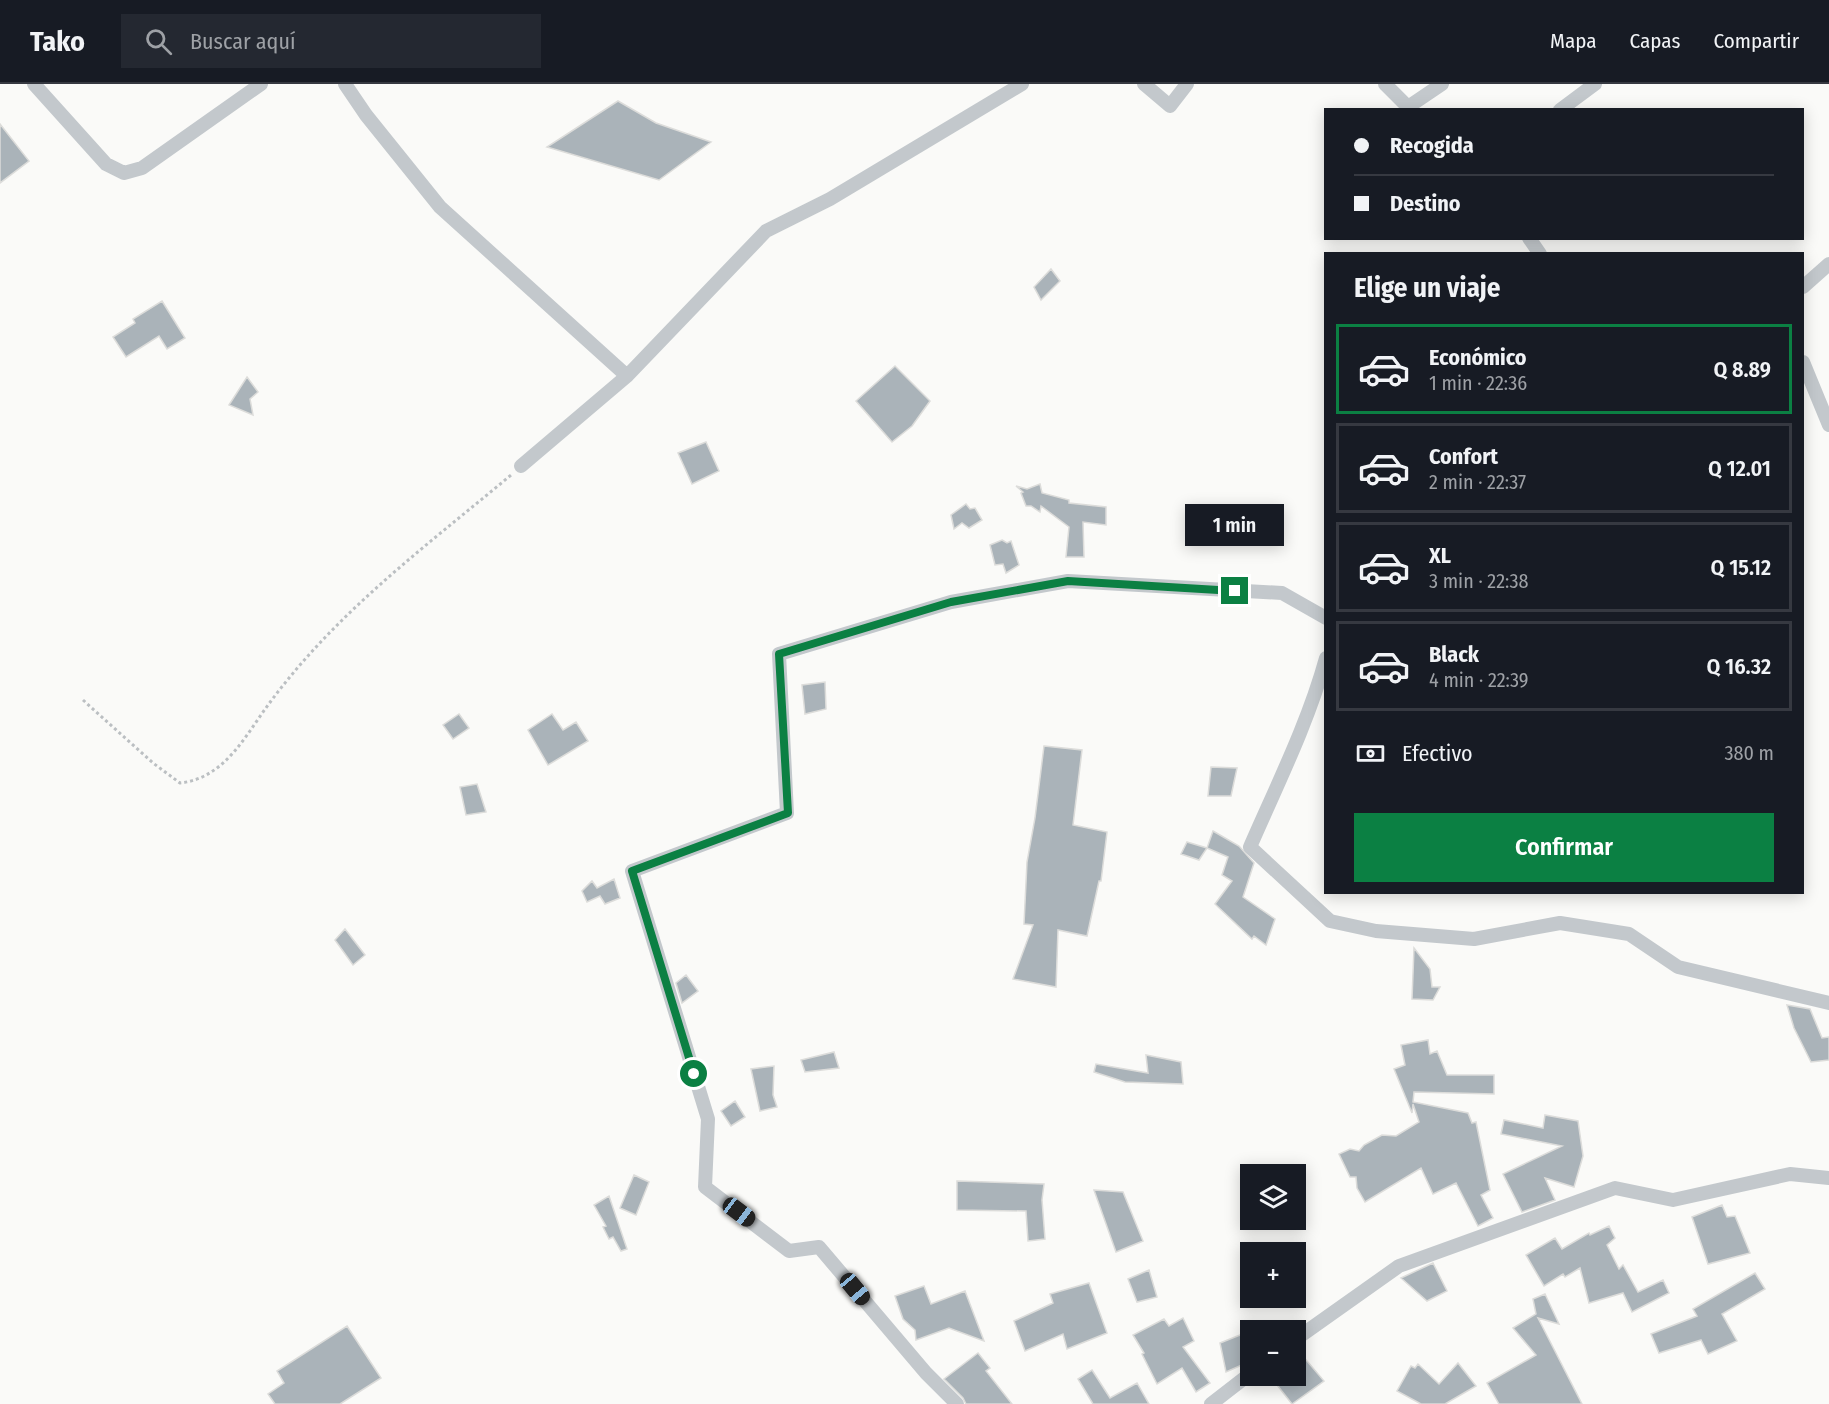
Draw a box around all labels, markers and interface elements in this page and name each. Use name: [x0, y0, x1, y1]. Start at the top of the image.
search box: [121, 14, 541, 68]
text: Tako: [30, 25, 85, 58]
icon: search: [142, 25, 175, 58]
text: Buscar aquí: [190, 28, 295, 55]
text: Mapa: [1550, 28, 1597, 54]
text: Capas: [1630, 28, 1680, 54]
text: Compartir: [1713, 28, 1799, 54]
text: Recogida: [1390, 132, 1474, 159]
text: Destino: [1390, 190, 1461, 217]
text: Elige un viaje: [1354, 272, 1500, 304]
icon: car: [1357, 342, 1411, 396]
text: Económico: [1429, 344, 1527, 371]
text: Q 8.89: [1714, 356, 1771, 383]
text: 1 min · 22:36: [1429, 371, 1527, 395]
icon: car: [1357, 441, 1411, 495]
text: Confort: [1429, 443, 1498, 470]
text: Q 12.01: [1708, 455, 1771, 482]
text: 2 min · 22:37: [1429, 470, 1526, 494]
callout: 1 min: [1186, 504, 1284, 546]
text: 1 min: [1213, 513, 1256, 537]
icon: car: [1357, 540, 1411, 594]
text: XL: [1429, 542, 1451, 569]
text: Q 15.12: [1711, 554, 1771, 581]
text: 3 min · 22:38: [1429, 569, 1528, 593]
route end: [1221, 577, 1248, 604]
icon: car: [1357, 639, 1411, 693]
text: Black: [1429, 641, 1479, 668]
text: Q 16.32: [1706, 653, 1771, 680]
text: 4 min · 22:39: [1429, 668, 1529, 692]
icon: cash: [1354, 737, 1387, 770]
text: Efectivo: [1402, 740, 1473, 767]
text: 380 m: [1724, 741, 1774, 765]
button: Confirmar: [1354, 813, 1774, 882]
route start: [680, 1060, 707, 1087]
map controls: [1240, 1164, 1306, 1386]
button: layers: [1240, 1164, 1306, 1230]
car: [719, 1194, 759, 1230]
button: +: [1240, 1242, 1306, 1308]
car: [837, 1269, 873, 1309]
button: −: [1240, 1320, 1306, 1386]

